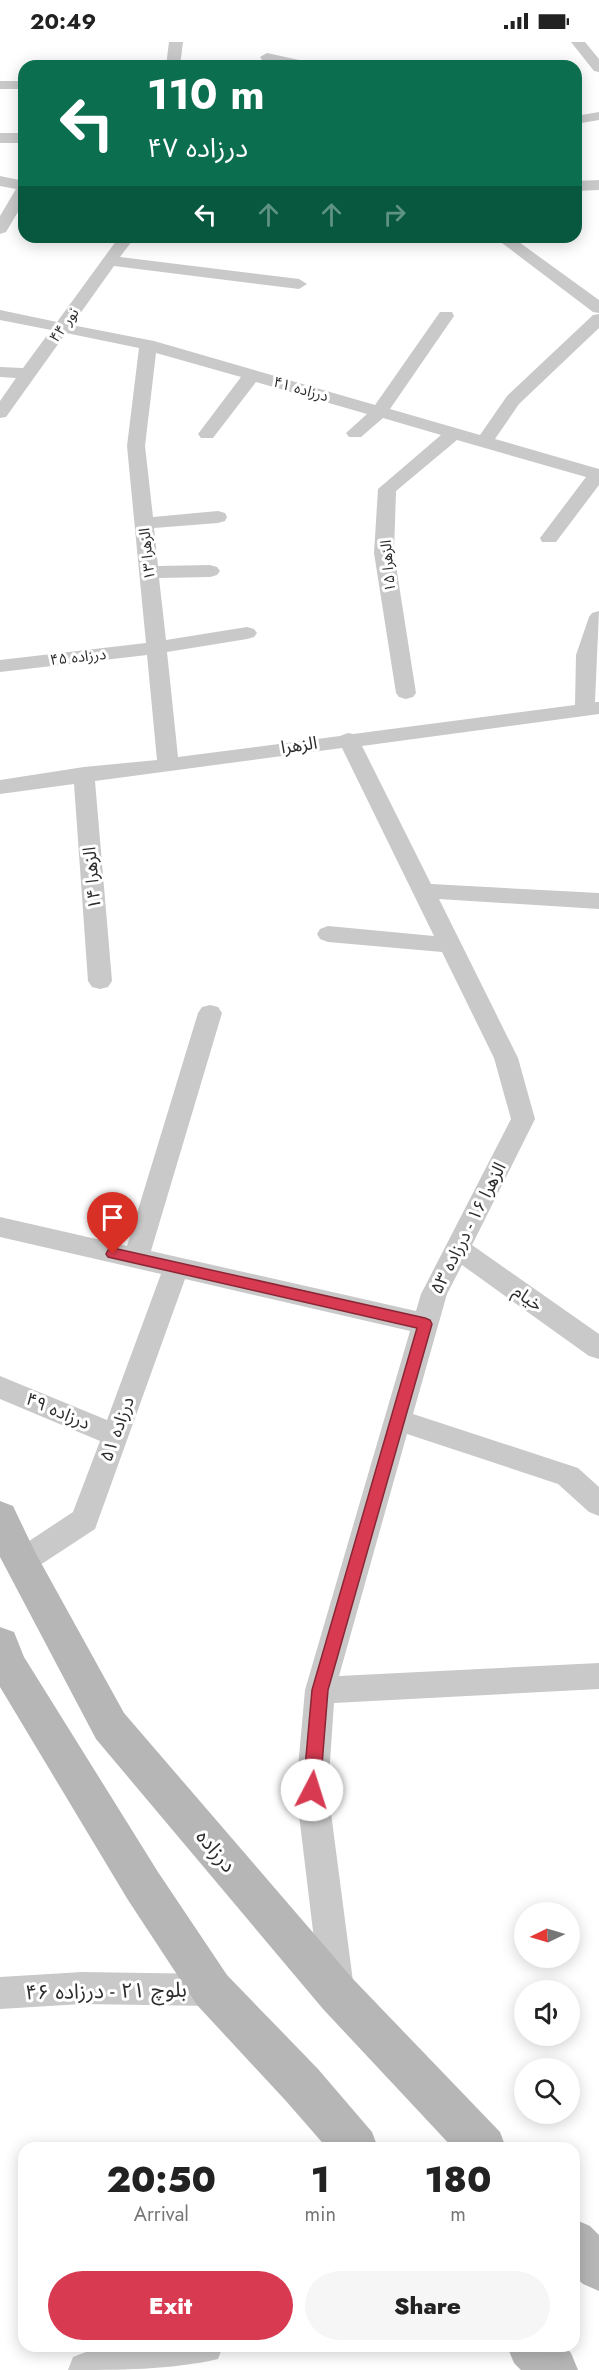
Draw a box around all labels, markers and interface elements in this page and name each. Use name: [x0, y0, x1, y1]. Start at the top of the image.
text: 20:49: [30, 5, 96, 37]
text: 110 m: [147, 64, 265, 125]
icon: left: [48, 84, 126, 162]
text: درزاده ۴۷: [147, 128, 248, 167]
icon: left: [189, 198, 222, 231]
icon: ahead: [252, 198, 285, 231]
icon: ahead: [315, 198, 348, 231]
icon: right: [378, 198, 411, 231]
street label: نور ۴۴: [44, 303, 84, 347]
street label: درزاده ۴۱: [271, 371, 331, 407]
street label: الزهرا ۱۳: [133, 527, 161, 581]
street label: الزهرا ۱۵: [375, 539, 401, 593]
street label: درزاده ۴۵: [49, 643, 107, 671]
street label: الزهرا: [279, 730, 319, 760]
street label: الزهرا ۱۴: [76, 846, 108, 910]
street label: الزهرا ۱۶ - درزاده ۵۳: [424, 1158, 512, 1298]
pin: [87, 1192, 138, 1254]
icon: arrive: [96, 1201, 129, 1234]
street label: خیام: [507, 1278, 548, 1318]
street label: درزاده ۴۹: [22, 1386, 94, 1436]
street label: درزاده ۵۱: [93, 1393, 141, 1465]
position arrow: [280, 1758, 344, 1822]
street label: درزاده: [189, 1823, 243, 1879]
north arrow: [514, 1902, 580, 1968]
map controls: [514, 1902, 580, 2124]
street label: بلوچ ۲۱ - درزاده ۴۶: [25, 1975, 187, 2007]
button: sound: [514, 1980, 580, 2046]
button: search: [514, 2058, 580, 2124]
text: 20:50: [107, 2153, 216, 2205]
text: 1: [311, 2153, 330, 2205]
text: 180: [424, 2153, 491, 2205]
text: Arrival: [134, 2200, 189, 2229]
text: min: [305, 2200, 336, 2229]
text: m: [450, 2200, 466, 2229]
button: Exit: [48, 2271, 293, 2340]
button: Share: [305, 2271, 550, 2340]

